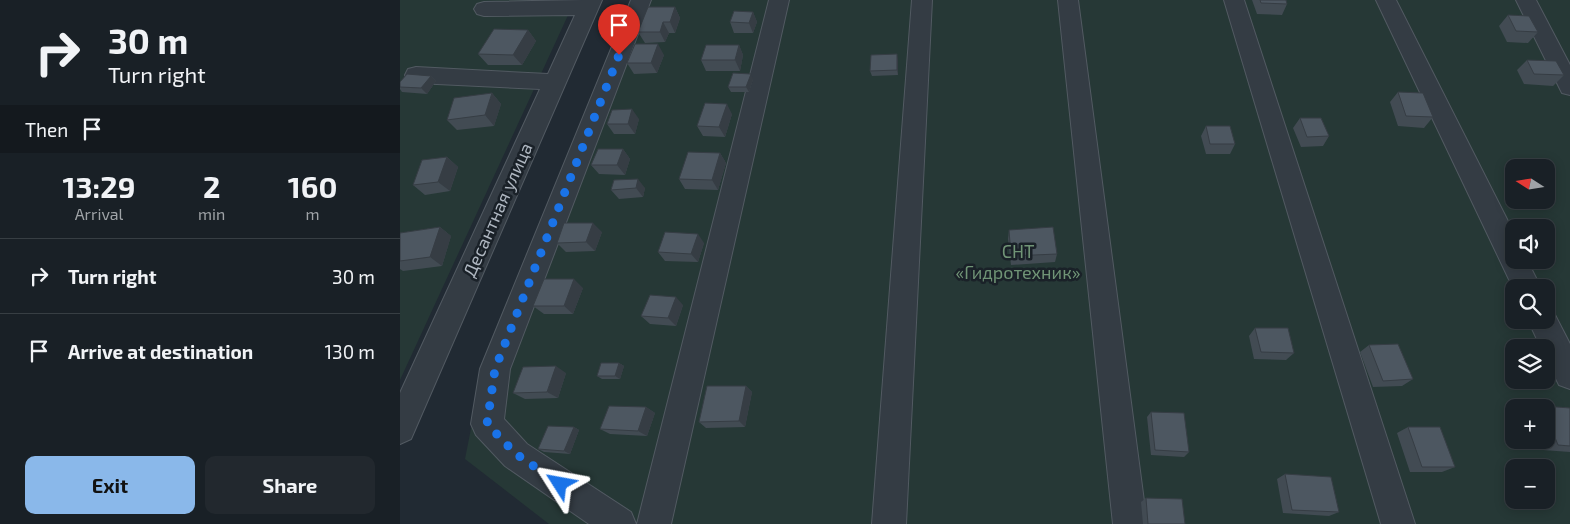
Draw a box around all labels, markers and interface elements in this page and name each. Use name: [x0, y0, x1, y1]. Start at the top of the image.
pin: [598, 4, 640, 55]
icon: arrive: [605, 11, 633, 39]
text: 30 m: [108, 19, 188, 61]
icon: right: [25, 20, 90, 85]
text: Turn right: [108, 61, 206, 87]
icon: arrive: [78, 115, 106, 143]
text: Then: [25, 118, 68, 141]
street label: Десантная улица: [458, 139, 537, 280]
north arrow: [1505, 159, 1555, 209]
map controls: [1505, 159, 1555, 509]
text: 13:29: [63, 168, 135, 204]
text: 2: [203, 168, 220, 204]
text: 160: [288, 168, 337, 204]
text: Arrival: [75, 204, 123, 223]
text: min: [198, 204, 225, 223]
text: m: [306, 204, 320, 223]
button: sound: [1505, 219, 1555, 269]
park label: СНТ «Гидротехник»: [955, 240, 1081, 283]
icon: right: [25, 262, 53, 290]
text: Turn right: [68, 265, 156, 288]
text: 30 m: [332, 265, 375, 288]
button: search: [1505, 279, 1555, 329]
icon: arrive: [25, 337, 53, 365]
button: layers: [1505, 339, 1555, 389]
text: Arrive at destination: [68, 340, 253, 363]
text: 130 m: [325, 340, 375, 363]
button: +: [1505, 399, 1555, 449]
button: Exit: [25, 456, 195, 514]
button: Share: [205, 456, 375, 514]
position arrow: [533, 457, 585, 509]
button: −: [1505, 459, 1555, 509]

